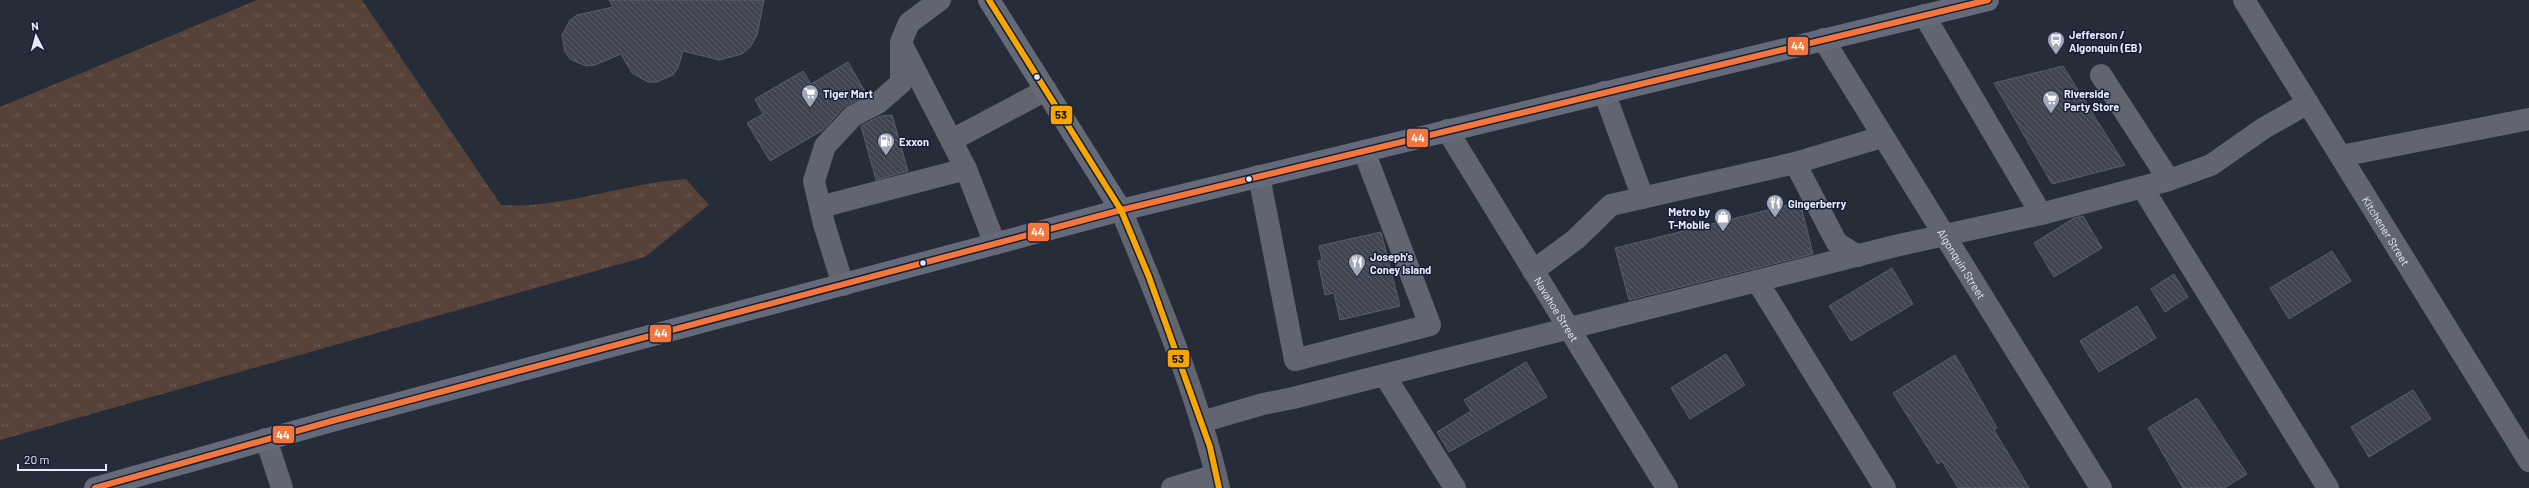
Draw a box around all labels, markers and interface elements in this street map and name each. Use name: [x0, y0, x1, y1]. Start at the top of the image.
north arrow: [16, 16, 56, 56]
text: N: [31, 19, 39, 32]
place label: Jefferson / Algonquin (EB): [2069, 28, 2142, 54]
bus stop icon: Jefferson / Algonquin (EB): [2046, 30, 2066, 55]
line badge: 44: [1787, 36, 1809, 56]
text: 44: [1791, 39, 1805, 52]
unlabelled marker: [1032, 72, 1042, 82]
supermarket icon: Tiger Mart: [800, 83, 820, 108]
place label: Tiger Mart: [823, 87, 873, 100]
place label: Riverside Party Store: [2064, 87, 2119, 113]
supermarket icon: Riverside Party Store: [2041, 89, 2061, 114]
line badge: 53: [1050, 105, 1073, 125]
text: 53: [1055, 108, 1067, 121]
line badge: 44: [1406, 128, 1429, 148]
fuel station icon: Exxon: [876, 131, 896, 156]
text: 44: [1411, 131, 1425, 144]
place label: Exxon: [899, 135, 929, 148]
unlabelled marker: [1244, 174, 1254, 184]
restaurant icon: Gingerberry: [1765, 193, 1785, 218]
street label: Kitchener Street: [2360, 194, 2413, 267]
place label: Gingerberry: [1788, 197, 1847, 210]
place label: Metro by T-Mobile: [1668, 205, 1710, 231]
shop icon: Metro by T-Mobile: [1713, 207, 1733, 232]
line badge: 44: [1027, 222, 1050, 242]
text: 44: [1031, 225, 1045, 238]
street label: Algonquin Street: [1935, 226, 1989, 301]
place label: Joseph's Coney Island: [1370, 250, 1431, 276]
restaurant icon: Joseph's Coney Island: [1347, 252, 1367, 277]
unlabelled marker: [918, 258, 928, 268]
street label: Navahoe Street: [1532, 274, 1582, 344]
line badge: 44: [649, 324, 672, 343]
text: 44: [654, 326, 668, 339]
line badge: 53: [1167, 349, 1190, 368]
text: 53: [1172, 352, 1184, 365]
line badge: 44: [272, 425, 295, 444]
text: 44: [276, 428, 290, 441]
scale bar: [18, 446, 106, 472]
text: 20 m: [24, 452, 50, 466]

